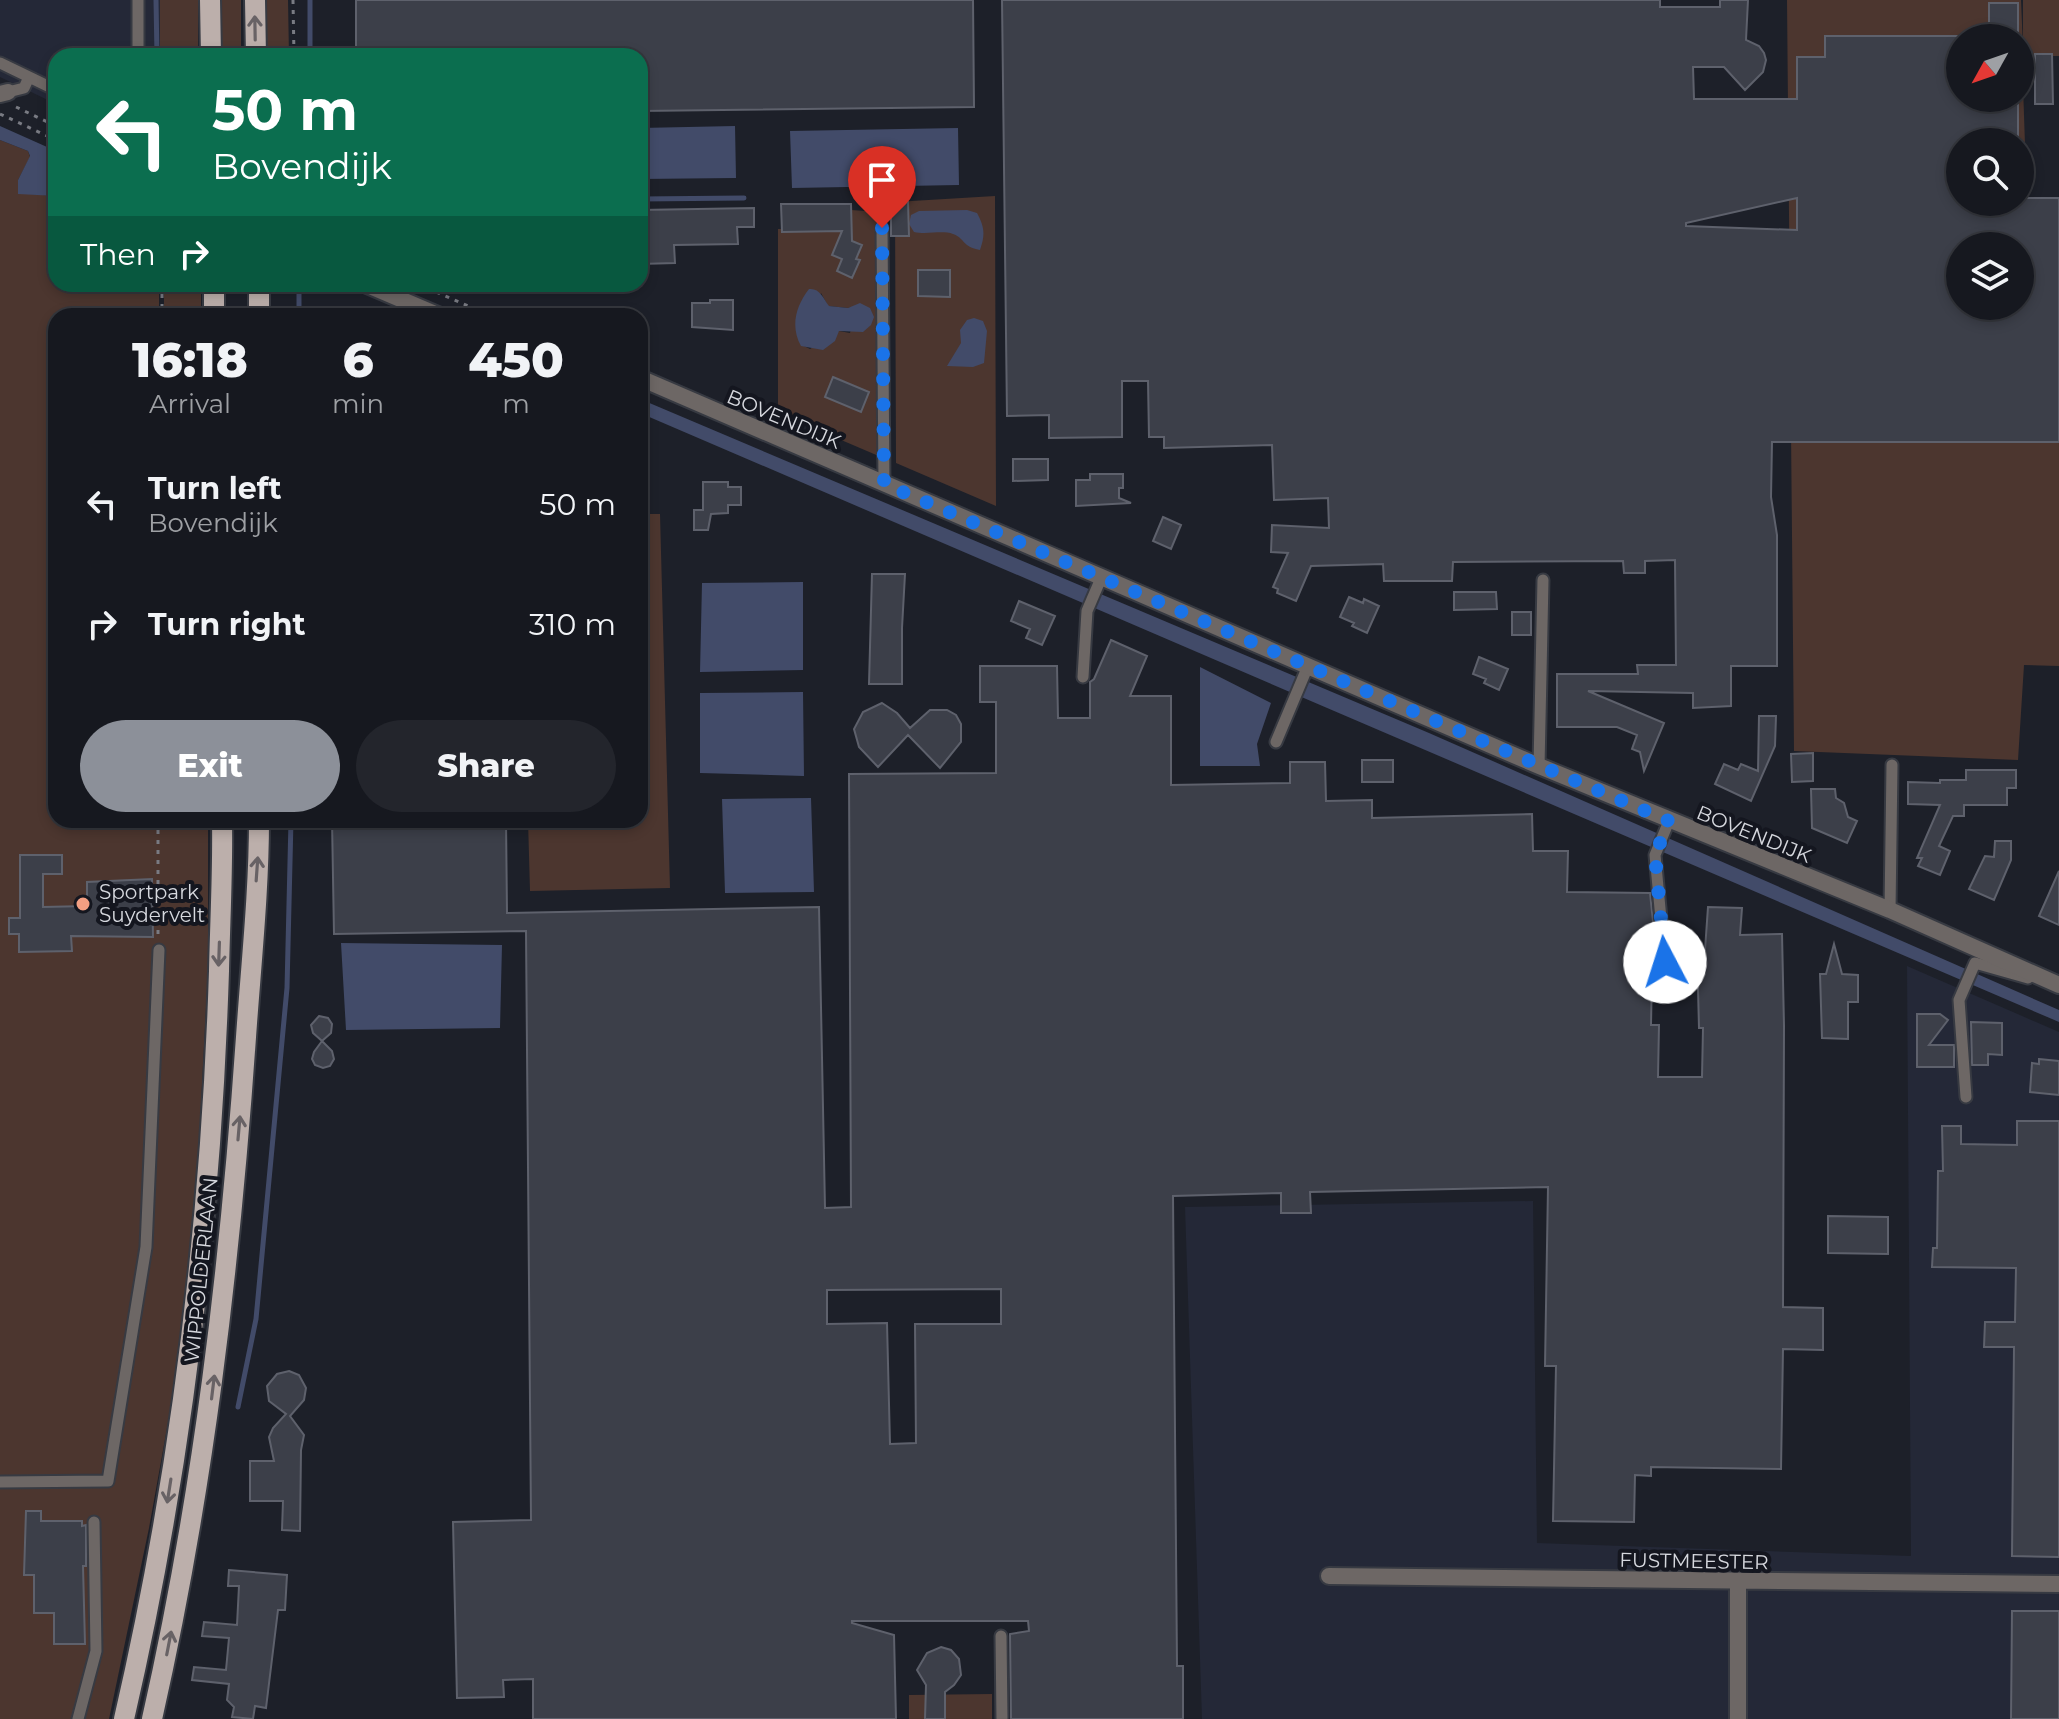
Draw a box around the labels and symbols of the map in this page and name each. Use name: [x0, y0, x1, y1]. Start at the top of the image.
one-way arrow: [248, 15, 263, 42]
north arrow: [1946, 24, 2034, 112]
pin: [848, 146, 916, 228]
street label: BOVENDIJK: [723, 384, 845, 454]
street label: BOVENDIJK: [1693, 800, 1816, 868]
one-way arrow: [250, 856, 265, 883]
place label: Sportpark Suydervelt: [99, 880, 205, 927]
marker: Sportpark Suydervelt: [74, 895, 92, 913]
position arrow: [1623, 920, 1707, 1004]
one-way arrow: [212, 940, 227, 967]
one-way arrow: [232, 1115, 247, 1142]
street label: WIPPOLDERLAAN: [179, 1176, 223, 1364]
one-way arrow: [206, 1375, 221, 1400]
one-way arrow: [161, 1478, 176, 1503]
street label: FUSTMEESTER: [1619, 1548, 1769, 1574]
one-way arrow: [162, 1631, 177, 1656]

